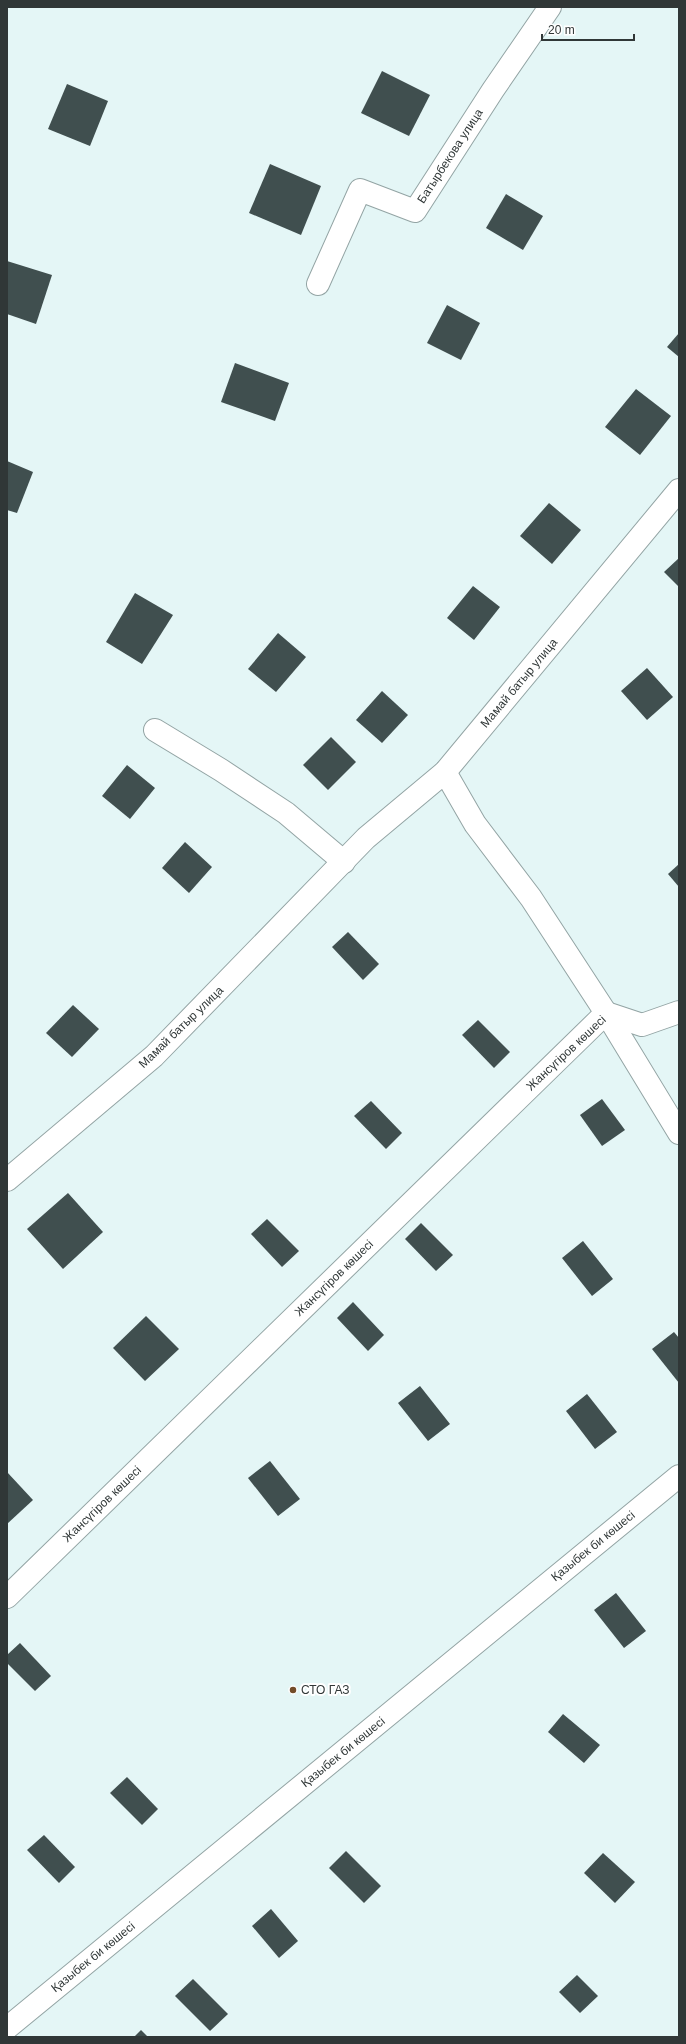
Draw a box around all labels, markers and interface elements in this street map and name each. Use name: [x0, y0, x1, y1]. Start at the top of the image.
scale bar: [542, 16, 634, 42]
text: 20 m: [548, 23, 575, 37]
street label: Батырбекова улица: [414, 106, 486, 206]
street label: Мамай батыр улица: [478, 635, 561, 730]
street label: Мамай батыр улица: [136, 983, 226, 1071]
street label: Жансүгіров көшесі: [523, 1013, 609, 1093]
street label: Жансүгіров көшесі: [292, 1237, 376, 1319]
street label: Жансүгіров көшесі: [60, 1463, 144, 1545]
street label: Қазыбек би көшесі: [548, 1508, 638, 1584]
place label: СТО ГАЗ: [301, 1683, 350, 1697]
marker: СТО ГАЗ: [288, 1685, 298, 1695]
street label: Қазыбек би көшесі: [298, 1714, 388, 1790]
street label: Қазыбек би көшесі: [48, 1919, 138, 1995]

